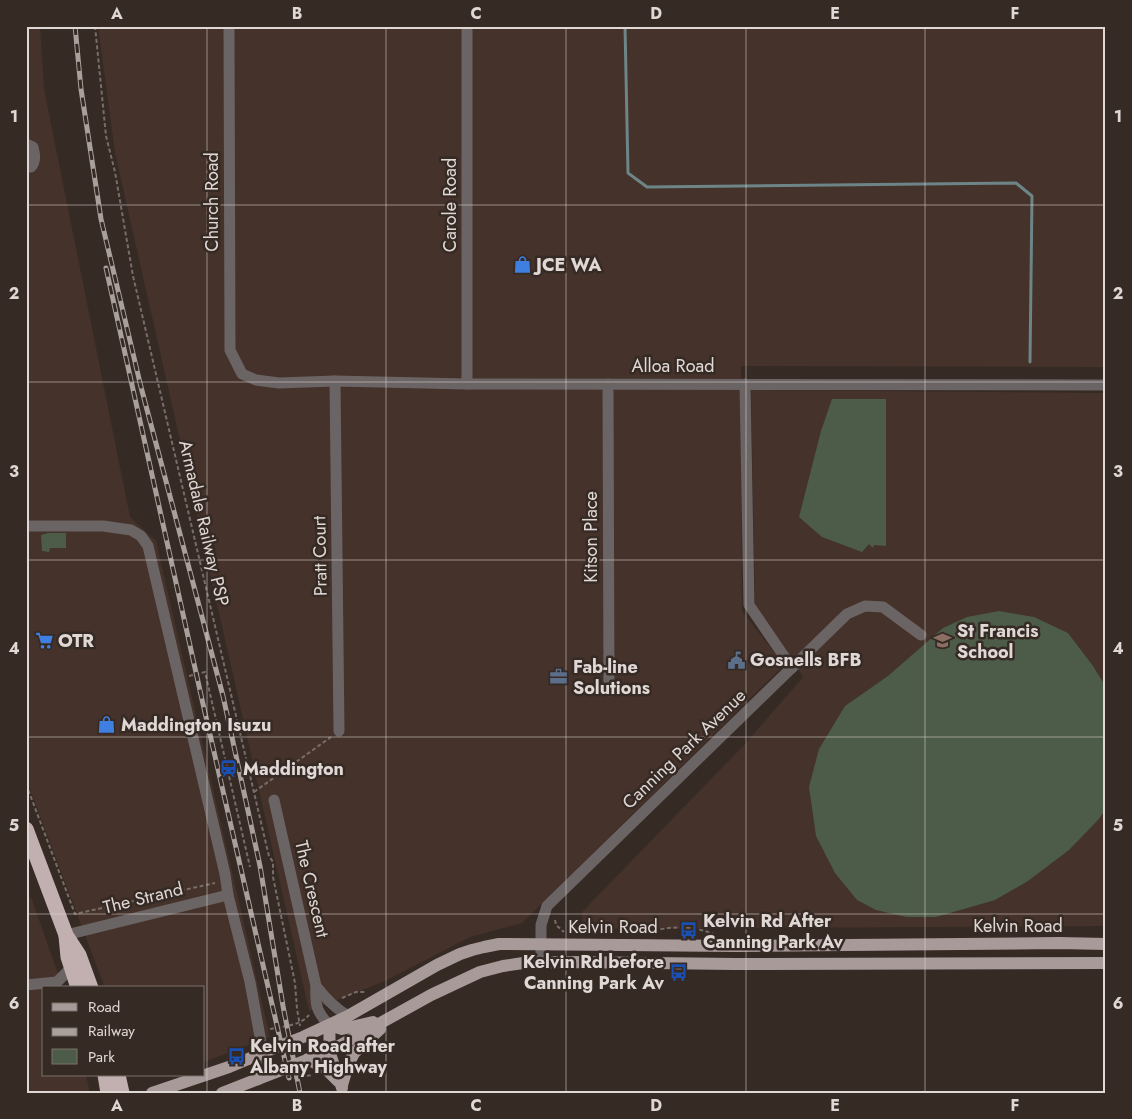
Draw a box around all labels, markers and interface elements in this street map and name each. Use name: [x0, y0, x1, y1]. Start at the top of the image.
text: A: [110, 2, 123, 25]
text: B: [292, 2, 302, 25]
text: C: [470, 2, 482, 25]
text: D: [650, 2, 662, 25]
text: E: [830, 2, 840, 25]
text: F: [1011, 2, 1019, 25]
text: 1: [10, 105, 18, 128]
text: 1: [1114, 105, 1122, 128]
street label: Church Road: [199, 152, 225, 252]
street label: Carole Road: [437, 158, 463, 252]
place label: JCE WA: [533, 252, 602, 278]
shop icon: JCE WA: [512, 255, 532, 275]
text: 2: [9, 282, 19, 305]
text: 2: [1113, 282, 1123, 305]
street label: Alloa Road: [632, 353, 714, 379]
street label: Armadale Railway PSP: [172, 437, 236, 609]
text: 3: [9, 460, 19, 483]
text: 3: [1113, 460, 1123, 483]
street label: Kitson Place: [578, 491, 604, 583]
street label: Pratt Court: [306, 515, 334, 596]
place label: St Francis School: [957, 618, 1039, 665]
place label: OTR: [58, 628, 94, 654]
supermarket icon: OTR: [34, 631, 54, 651]
school or university icon: St Francis School: [933, 631, 953, 651]
text: 4: [8, 637, 20, 660]
text: 4: [1112, 637, 1124, 660]
place label: Gosnells BFB: [750, 647, 861, 673]
public building icon: Gosnells BFB: [726, 650, 746, 670]
place label: Fab-line Solutions: [573, 654, 650, 701]
office icon: Fab-line Solutions: [549, 667, 569, 687]
street label: Canning Park Avenue: [616, 683, 752, 815]
place label: Maddington Isuzu: [121, 712, 271, 738]
shop icon: Maddington Isuzu: [97, 715, 117, 735]
place label: Maddington: [243, 756, 344, 782]
station icon: Maddington: [219, 759, 239, 779]
text: 5: [9, 814, 19, 837]
text: 5: [1113, 814, 1123, 837]
street label: The Crescent: [288, 838, 336, 941]
street label: The Strand: [100, 876, 186, 920]
place label: Kelvin Rd After Canning Park Av: [703, 908, 844, 955]
street label: Kelvin Road: [973, 913, 1063, 939]
street label: Kelvin Road: [568, 914, 658, 940]
bus stop icon: Kelvin Rd After Canning Park Av: [679, 921, 699, 941]
place label: Kelvin Rd before Canning Park Av: [523, 949, 665, 996]
bus stop icon: Kelvin Rd before Canning Park Av: [668, 962, 688, 982]
legend: [42, 986, 205, 1076]
text: 6: [9, 992, 19, 1015]
text: 6: [1113, 992, 1123, 1015]
text: Road: [88, 996, 120, 1018]
text: Railway: [88, 1020, 135, 1042]
place label: Kelvin Road after Albany Highway: [249, 1033, 396, 1080]
text: Park: [88, 1046, 115, 1068]
bus stop icon: Kelvin Road after Albany Highway: [226, 1046, 246, 1066]
text: A: [110, 1094, 123, 1117]
text: B: [292, 1094, 302, 1117]
text: C: [470, 1094, 482, 1117]
text: D: [650, 1094, 662, 1117]
text: E: [830, 1094, 840, 1117]
text: F: [1011, 1094, 1019, 1117]

